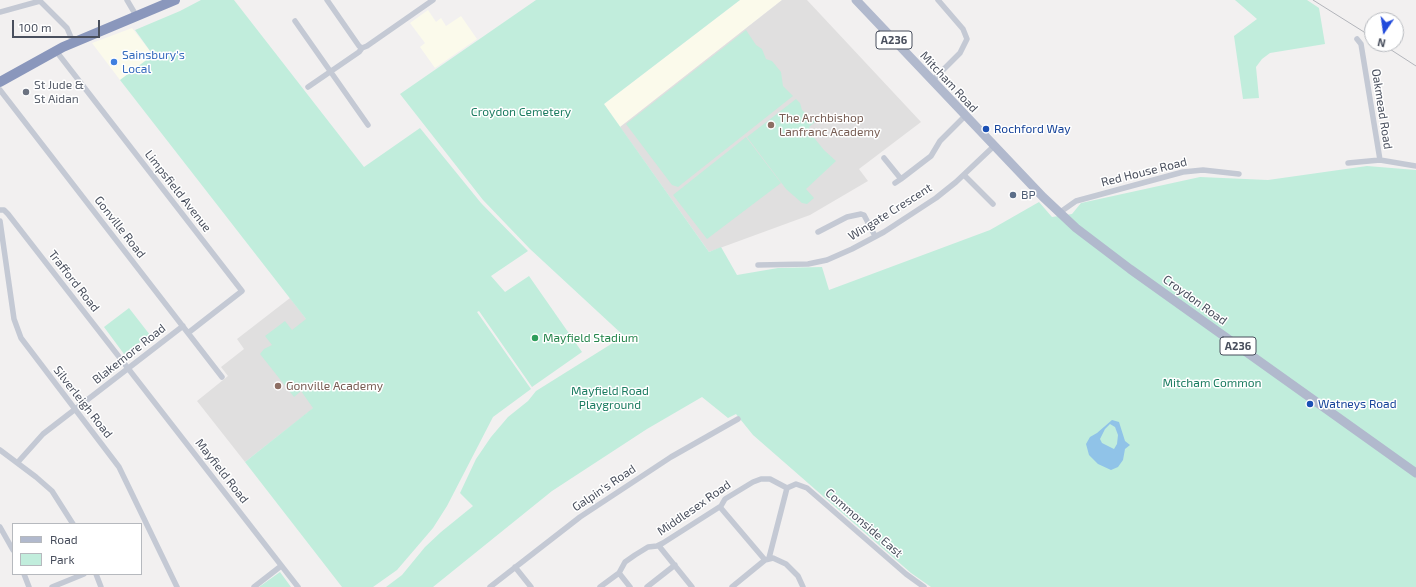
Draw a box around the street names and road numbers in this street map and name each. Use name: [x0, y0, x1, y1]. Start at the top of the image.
road number: A236: [876, 31, 912, 49]
street label: Mitcham Road: [917, 48, 981, 116]
street label: Oakmead Road: [1369, 68, 1395, 150]
street label: Limpsfield Avenue: [142, 147, 214, 235]
street label: Red House Road: [1100, 154, 1188, 190]
street label: Wingate Crescent: [845, 180, 935, 244]
street label: Gonville Road: [91, 193, 149, 261]
street label: Trafford Road: [45, 247, 103, 315]
street label: Croydon Road: [1160, 272, 1230, 328]
street label: Blakemore Road: [90, 321, 168, 387]
road number: A236: [1220, 337, 1256, 355]
street label: Silverleigh Road: [50, 363, 116, 441]
street label: Mayfield Road: [192, 436, 252, 506]
street label: Galpin's Road: [570, 462, 638, 514]
street label: Middlesex Road: [654, 477, 734, 539]
street label: Commonside East: [822, 486, 906, 560]

